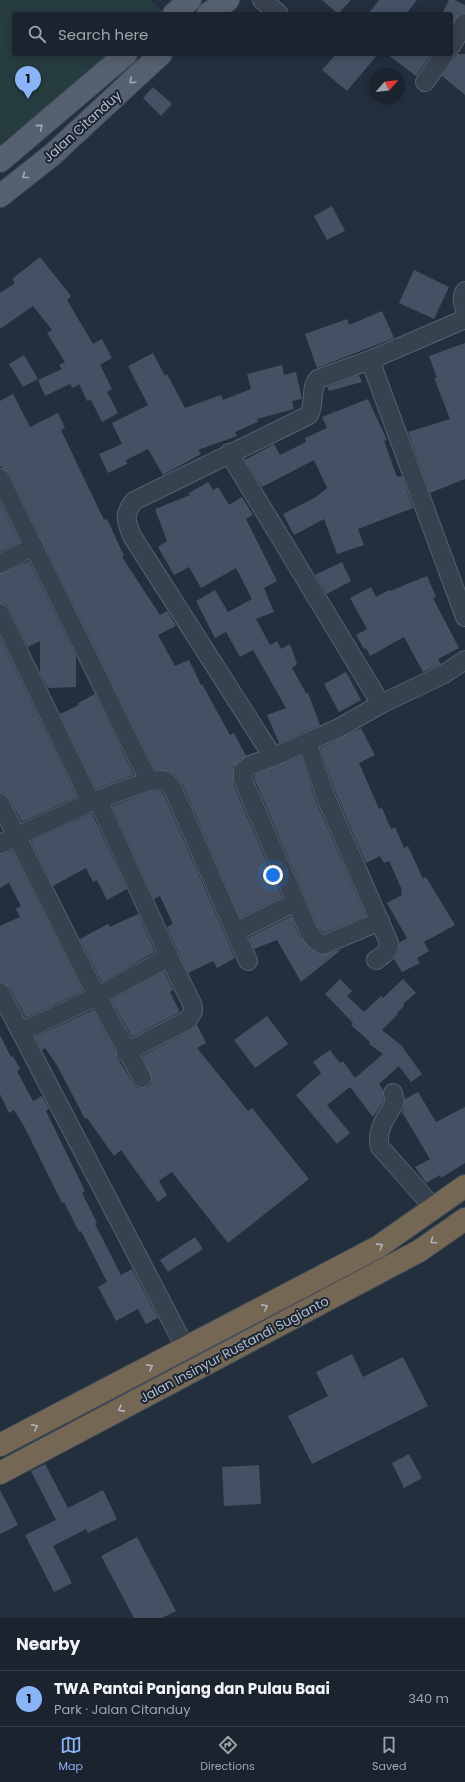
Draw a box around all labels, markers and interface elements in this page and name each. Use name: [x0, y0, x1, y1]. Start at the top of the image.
search box: [12, 12, 453, 56]
icon: search: [26, 23, 48, 45]
text: Search here: [58, 24, 148, 45]
pin: 1: [15, 66, 41, 99]
north arrow: [369, 68, 405, 104]
one-way arrow: [129, 76, 137, 83]
street label: Jalan Citanduy: [39, 86, 126, 167]
one-way arrow: [36, 124, 43, 131]
one-way arrow: [22, 172, 29, 179]
your location: [263, 865, 283, 885]
one-way arrow: [430, 1236, 437, 1244]
one-way arrow: [375, 1243, 382, 1250]
street label: Jalan Insinyur Rustandi Sugianto: [136, 1291, 332, 1408]
one-way arrow: [261, 1305, 269, 1312]
one-way arrow: [146, 1365, 153, 1372]
one-way arrow: [118, 1404, 125, 1412]
one-way arrow: [30, 1424, 38, 1432]
text: Nearby: [16, 1632, 80, 1656]
text: TWA Pantai Panjang dan Pulau Baai: [54, 1678, 330, 1699]
text: 1: [27, 1689, 31, 1708]
text: 340 m: [408, 1689, 449, 1708]
text: Park · Jalan Citanduy: [54, 1700, 191, 1719]
tab: Map: [59, 1734, 83, 1775]
tab: Directions: [200, 1734, 255, 1775]
tab: Saved: [372, 1734, 406, 1775]

